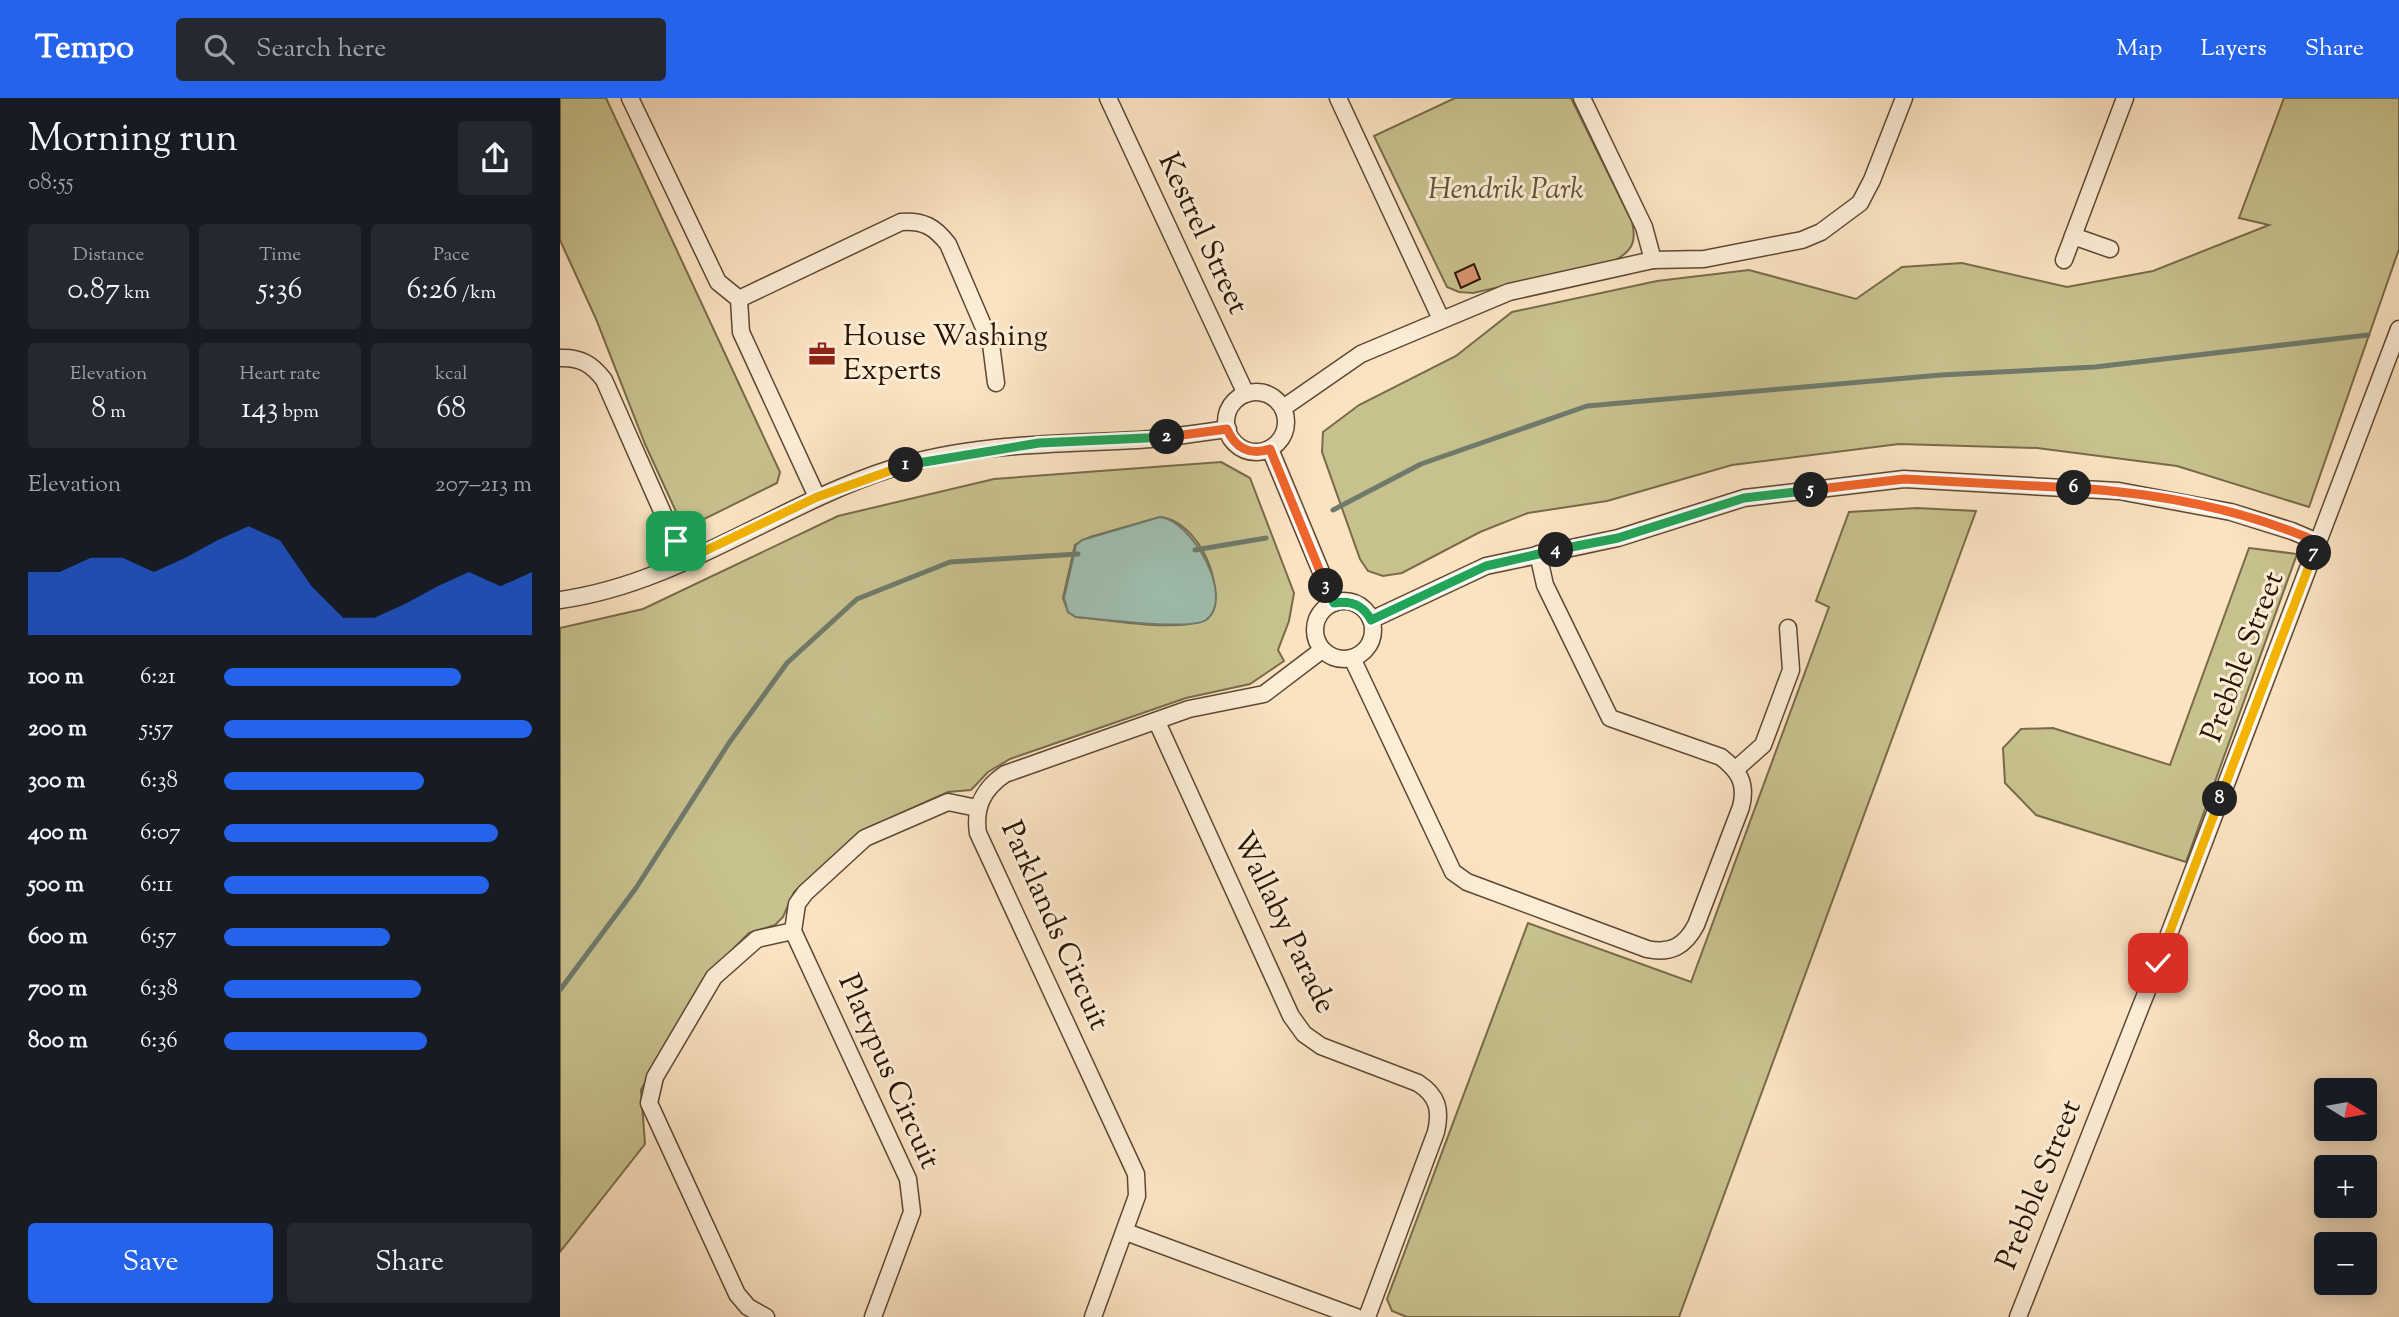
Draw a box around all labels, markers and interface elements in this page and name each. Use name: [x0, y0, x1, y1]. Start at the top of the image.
search box: [176, 18, 666, 81]
text: Tempo: [35, 25, 134, 73]
icon: search: [200, 30, 238, 68]
text: Search here: [256, 31, 386, 68]
text: Map: [2116, 32, 2162, 66]
text: Layers: [2200, 32, 2267, 66]
text: Share: [2305, 32, 2364, 66]
text: Morning run: [28, 114, 238, 168]
button: share: [458, 121, 532, 195]
street label: Kestrel Street: [1146, 146, 1258, 322]
text: 08:55: [28, 167, 74, 200]
park label: Hendrik Park: [1428, 169, 1584, 212]
text: Distance: [73, 242, 144, 269]
text: Time: [259, 242, 301, 269]
text: Pace: [433, 242, 470, 269]
text: 0.87: [67, 269, 120, 312]
text: 5:36: [258, 269, 302, 312]
text: 6:26: [406, 269, 458, 312]
text: km: [120, 280, 150, 307]
text: /km: [458, 280, 496, 307]
place label: House Washing Experts: [843, 316, 1048, 393]
office icon: House Washing Experts: [807, 339, 837, 369]
text: Elevation: [70, 361, 147, 388]
text: Heart rate: [239, 361, 321, 388]
text: kcal: [435, 361, 468, 388]
text: 8: [91, 388, 106, 431]
text: 143: [241, 388, 278, 431]
text: 68: [436, 388, 466, 431]
text: m: [106, 399, 126, 426]
text: bpm: [278, 399, 319, 426]
pin: 2: [1150, 420, 1184, 454]
text: 2: [1162, 423, 1171, 450]
pin: 1: [888, 448, 924, 482]
text: 1: [902, 451, 909, 478]
text: Elevation: [28, 469, 121, 502]
text: 207–213 m: [435, 469, 532, 502]
pin: 6: [2056, 470, 2092, 506]
pin: 5: [1794, 472, 1828, 508]
text: 6: [2069, 474, 2078, 501]
text: 5: [1807, 476, 1814, 503]
pin: [646, 511, 706, 571]
icon: arrive: [657, 522, 695, 560]
pin: 4: [1538, 532, 1574, 568]
text: 4: [1551, 536, 1560, 563]
pin: 7: [2296, 536, 2332, 570]
text: 7: [2309, 539, 2318, 566]
street label: Prebble Street: [2192, 565, 2296, 749]
pin: 3: [1308, 568, 1344, 603]
text: 3: [1322, 572, 1329, 599]
text: 100 m: [28, 661, 84, 694]
text: 6:21: [140, 661, 176, 694]
text: 200 m: [28, 713, 87, 746]
text: 5:57: [140, 713, 173, 746]
text: 300 m: [28, 765, 85, 798]
text: 6:38: [140, 765, 178, 798]
pin: 8: [2202, 782, 2238, 816]
text: 8: [2215, 785, 2224, 812]
street label: Parklands Circuit: [989, 814, 1119, 1038]
text: 400 m: [28, 817, 88, 850]
text: 6:07: [140, 817, 181, 850]
street label: Wallaby Parade: [1220, 825, 1346, 1021]
text: 500 m: [28, 869, 84, 902]
text: 6:11: [140, 869, 173, 902]
text: 600 m: [28, 921, 88, 954]
text: 6:57: [140, 921, 177, 954]
pin: [2128, 933, 2188, 993]
icon: check: [2139, 944, 2177, 982]
street label: Platypus Circuit: [826, 968, 950, 1176]
text: 700 m: [28, 973, 87, 1006]
text: 6:38: [140, 973, 178, 1006]
text: 800 m: [28, 1025, 88, 1058]
text: 6:36: [140, 1025, 178, 1058]
north arrow: [2314, 1078, 2376, 1141]
map controls: [2314, 1078, 2377, 1295]
street label: Prebble Street: [1986, 1094, 2094, 1276]
button: +: [2314, 1155, 2377, 1218]
button: Save: [28, 1223, 273, 1303]
button: Share: [287, 1223, 532, 1303]
button: −: [2314, 1232, 2377, 1295]

